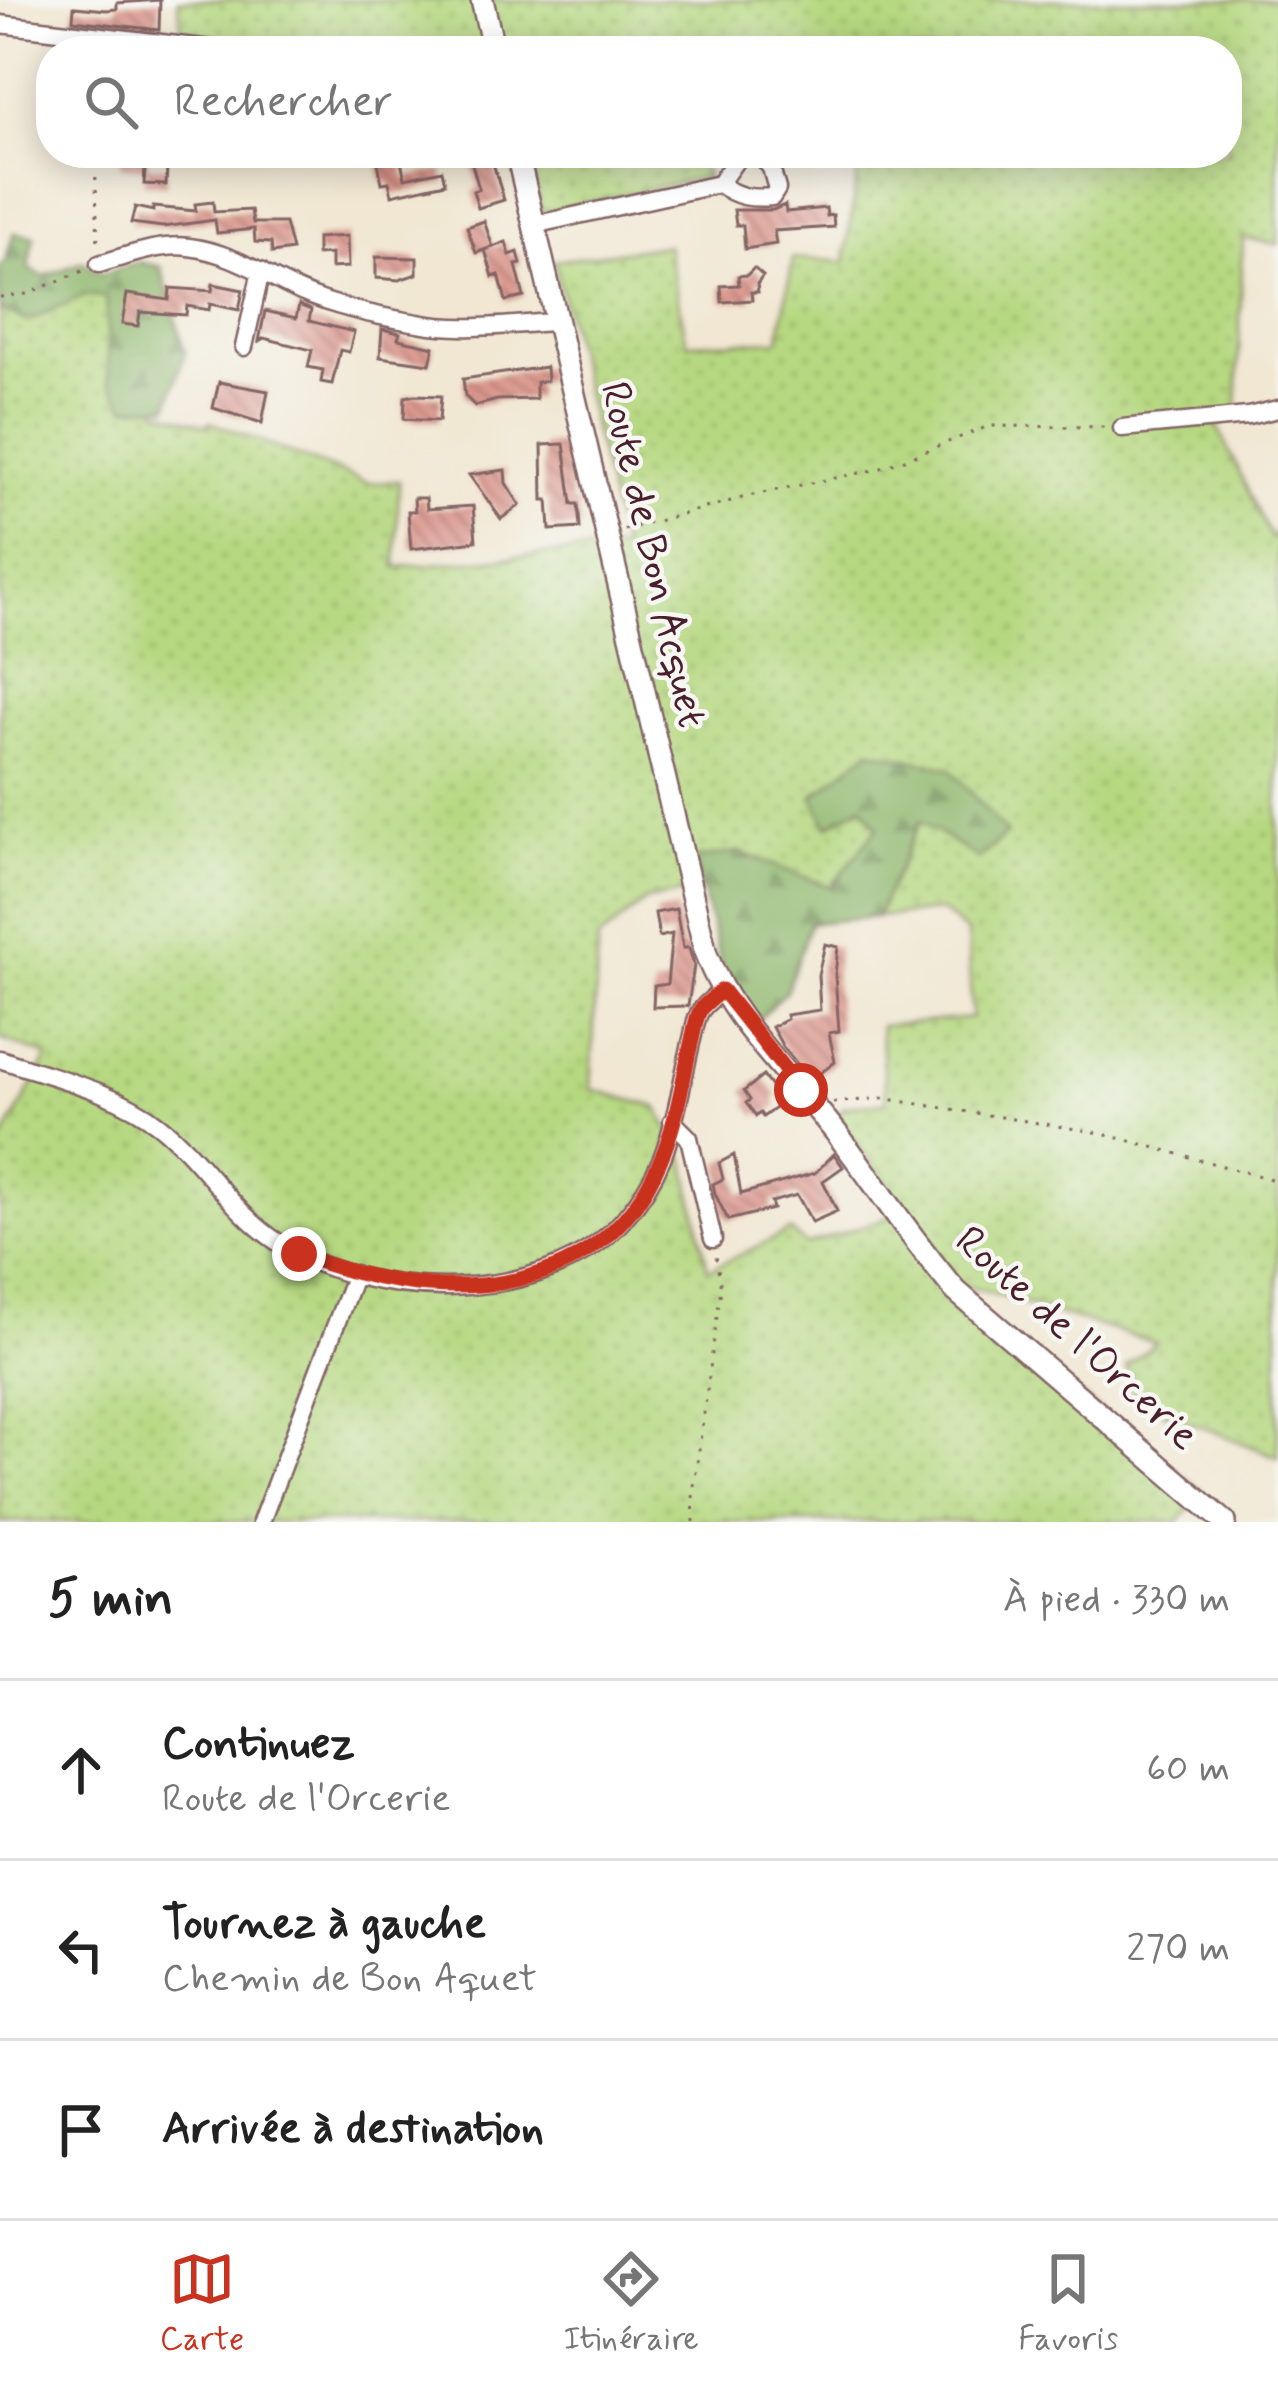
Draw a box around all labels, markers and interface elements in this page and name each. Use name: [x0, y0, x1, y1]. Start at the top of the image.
search box: [36, 36, 1242, 168]
icon: search: [78, 69, 144, 135]
text: Rechercher: [174, 73, 393, 132]
street label: Route de Bon Acquet: [585, 377, 719, 733]
route start: [774, 1063, 828, 1117]
street label: Route de l'Orcerie: [942, 1215, 1210, 1463]
route end: [272, 1227, 326, 1281]
text: 5 min: [48, 1567, 173, 1633]
text: À pied · 330 m: [1003, 1575, 1230, 1626]
text: Continuez: [162, 1715, 355, 1774]
icon: ahead: [48, 1737, 114, 1803]
text: 60 m: [1146, 1744, 1230, 1795]
text: Route de l'Orcerie: [162, 1774, 450, 1825]
text: Tournez à gauche: [162, 1895, 486, 1954]
icon: left: [48, 1917, 114, 1983]
text: 270 m: [1126, 1924, 1230, 1975]
text: Chemin de Bon Aquet: [162, 1954, 537, 2005]
icon: arrive: [48, 2097, 114, 2163]
text: Arrivée à destination: [162, 2100, 544, 2159]
tab: Carte: [160, 2246, 244, 2362]
tab: Itinéraire: [563, 2246, 699, 2362]
tab: Favoris: [1018, 2246, 1118, 2362]

